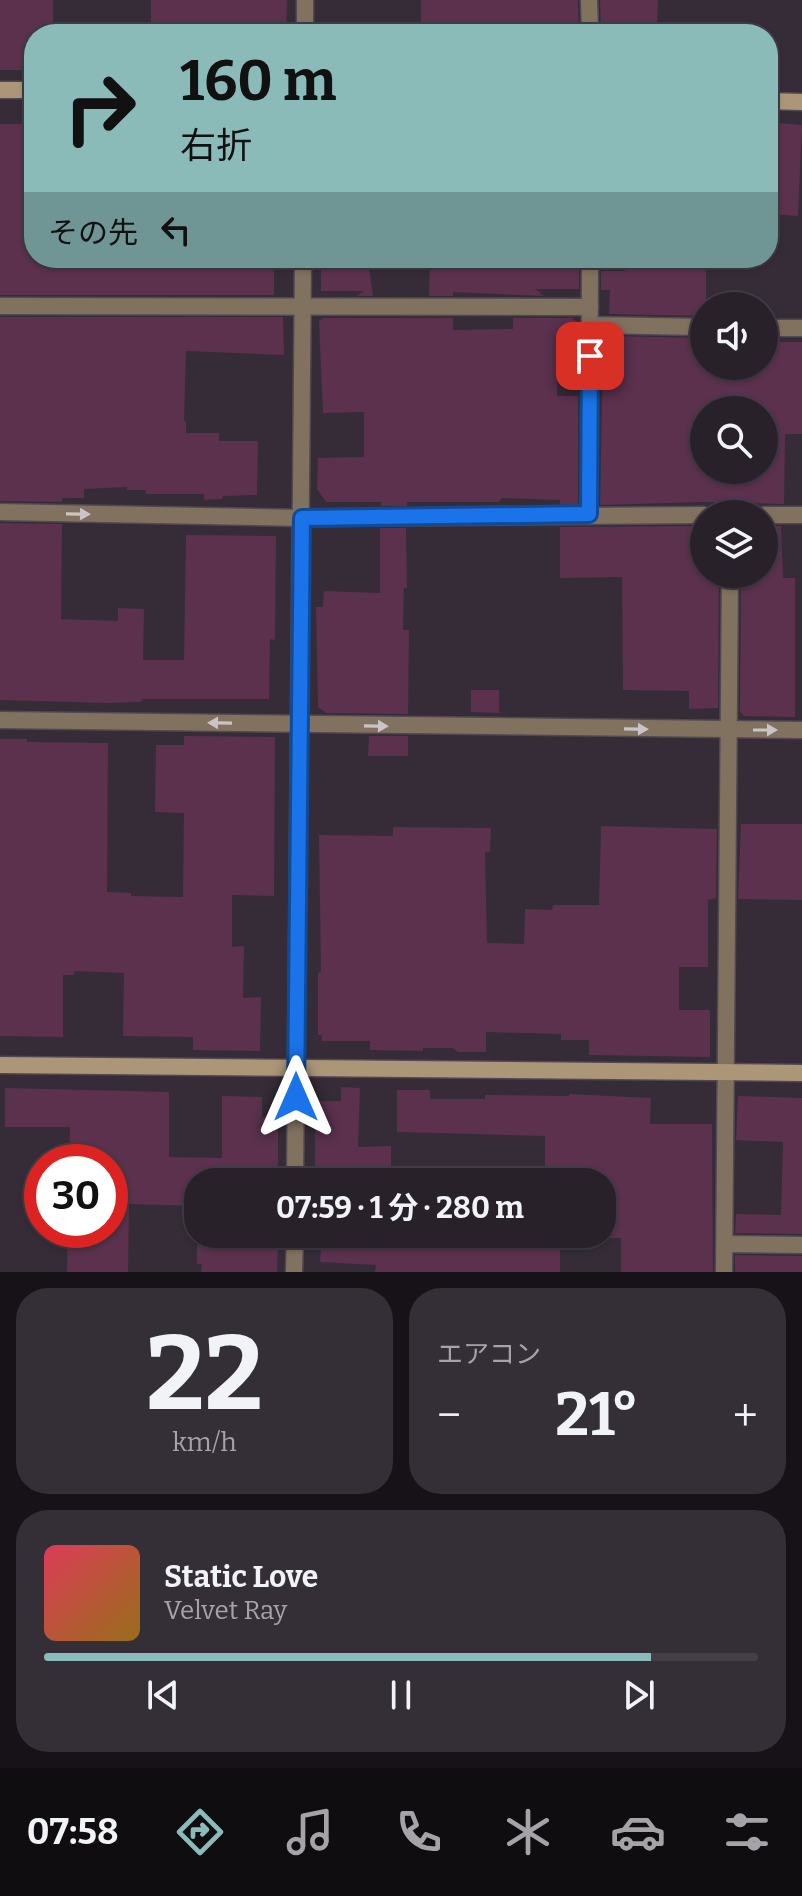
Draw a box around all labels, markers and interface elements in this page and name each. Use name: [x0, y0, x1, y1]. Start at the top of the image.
text: 160 m: [180, 48, 336, 115]
icon: right: [48, 56, 152, 160]
text: 右折: [180, 124, 252, 168]
icon: left: [154, 208, 198, 252]
text: その先: [48, 215, 138, 251]
map controls: [690, 292, 778, 588]
button: sound: [690, 292, 778, 380]
pin: [556, 322, 624, 390]
icon: arrive: [568, 334, 612, 378]
button: search: [690, 396, 778, 484]
button: layers: [690, 500, 778, 588]
one-way arrow: [66, 507, 91, 520]
one-way arrow: [207, 717, 232, 730]
one-way arrow: [364, 719, 389, 732]
one-way arrow: [624, 723, 649, 735]
one-way arrow: [753, 724, 778, 736]
position arrow: [254, 1055, 338, 1139]
speed limit sign: 30: [24, 1144, 128, 1248]
text: 07:59 · 1 分 · 280 m: [276, 1190, 524, 1226]
text: 22: [146, 1312, 263, 1437]
text: エアコン: [437, 1339, 541, 1370]
text: 21°: [555, 1379, 639, 1451]
text: −: [437, 1389, 461, 1442]
text: +: [733, 1389, 758, 1442]
text: km/h: [172, 1427, 237, 1458]
text: Static Love: [164, 1559, 318, 1595]
text: Velvet Ray: [164, 1595, 287, 1626]
icon: previous: [141, 1673, 185, 1717]
icon: pause: [379, 1673, 423, 1717]
icon: next: [617, 1673, 661, 1717]
icon: directions: [172, 1804, 228, 1860]
icon: music: [282, 1804, 338, 1860]
icon: phone: [391, 1804, 447, 1860]
icon: climate: [500, 1804, 556, 1860]
icon: car: [610, 1804, 666, 1860]
icon: filters: [719, 1804, 775, 1860]
text: 07:58: [27, 1810, 119, 1854]

